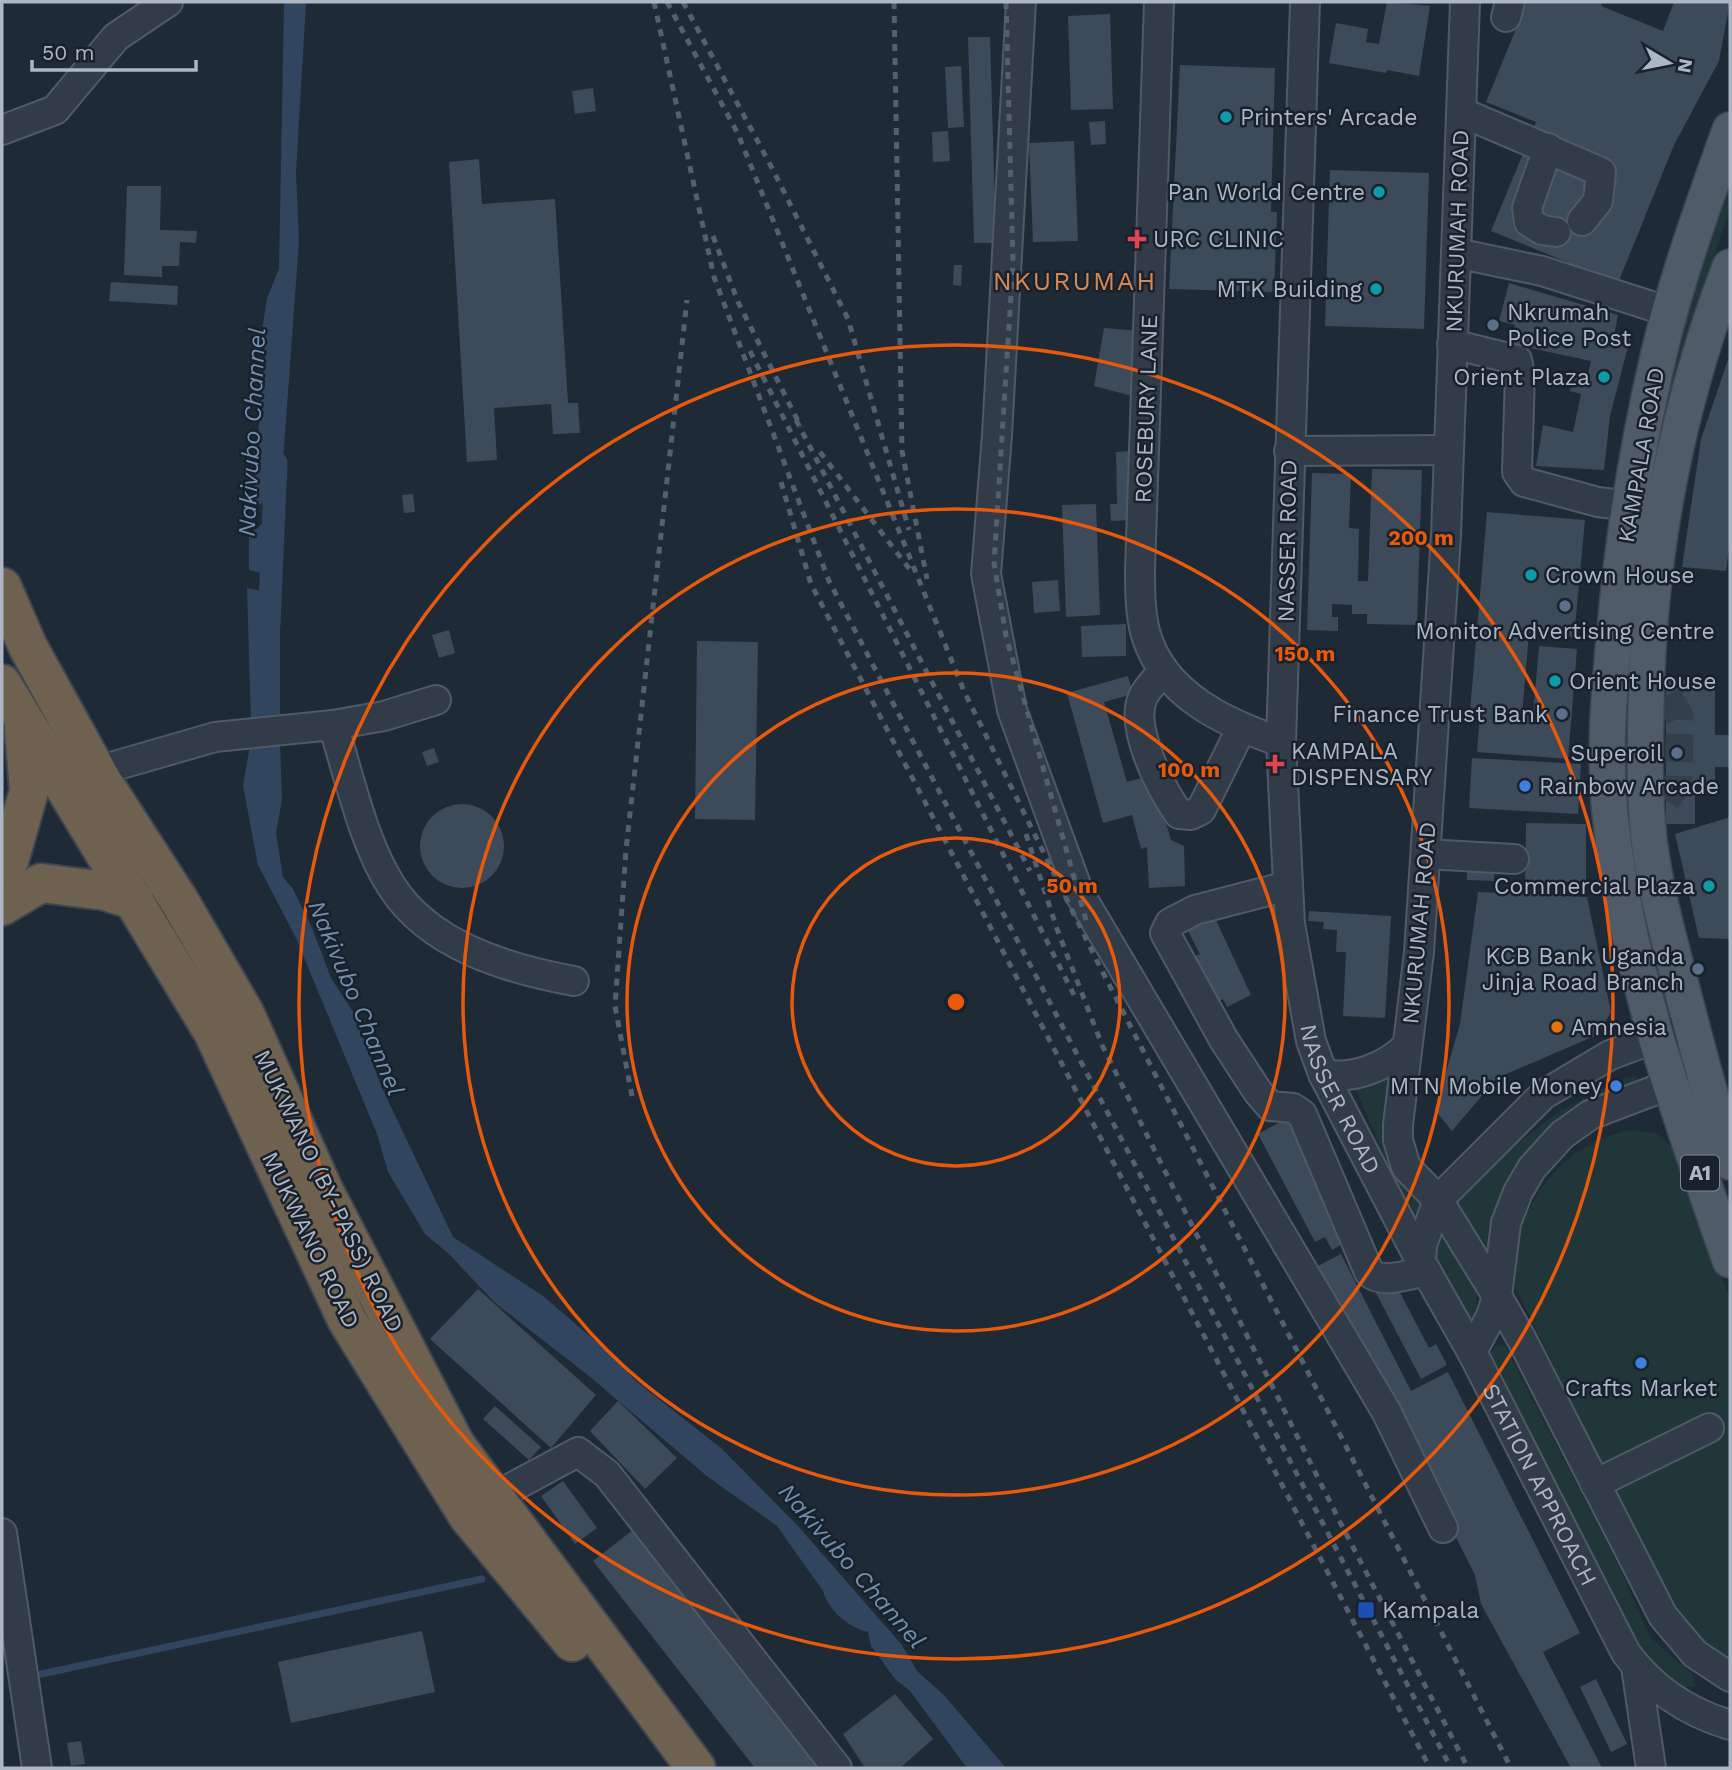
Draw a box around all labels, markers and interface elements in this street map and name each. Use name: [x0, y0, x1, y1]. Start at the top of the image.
scale bar: [32, 28, 196, 72]
north arrow: [1634, 28, 1704, 98]
text: 50 m: [42, 40, 94, 65]
text: N: [1673, 57, 1698, 75]
place label: Printers' Arcade: [1240, 104, 1417, 131]
marker: Printers' Arcade: [1218, 109, 1234, 125]
street label: NKURUMAH ROAD: [1440, 129, 1475, 333]
place label: Pan World Centre: [1168, 179, 1365, 206]
marker: Pan World Centre: [1371, 184, 1387, 200]
place label: URC CLINIC: [1153, 226, 1284, 253]
marker: URC CLINIC: [1127, 229, 1147, 249]
district label: NKURUMAH: [993, 266, 1157, 296]
place label: MTK Building: [1216, 276, 1363, 303]
marker: MTK Building: [1368, 281, 1384, 297]
place label: Nkrumah Police Post: [1507, 299, 1632, 352]
street label: ROSEBURY LANE: [1130, 314, 1163, 504]
marker: Nkrumah Police Post: [1485, 317, 1501, 333]
water label: Nakivubo Channel: [233, 327, 271, 537]
place label: Orient Plaza: [1453, 364, 1590, 391]
street label: KAMPALA ROAD: [1613, 365, 1670, 545]
marker: Orient Plaza: [1596, 369, 1612, 385]
street label: NASSER ROAD: [1273, 459, 1302, 623]
text: 200 m: [1388, 525, 1454, 550]
place label: Crown House: [1545, 562, 1695, 589]
marker: Crown House: [1523, 567, 1539, 583]
marker: Monitor Advertising Centre: [1557, 598, 1573, 614]
place label: Monitor Advertising Centre: [1415, 618, 1715, 645]
text: 150 m: [1275, 641, 1335, 666]
place label: Orient House: [1569, 668, 1717, 695]
marker: Orient House: [1547, 673, 1563, 689]
place label: Finance Trust Bank: [1332, 701, 1548, 728]
marker: Finance Trust Bank: [1554, 706, 1570, 722]
place label: KAMPALA DISPENSARY: [1291, 738, 1432, 791]
place label: Superoil: [1571, 740, 1663, 767]
marker: Superoil: [1669, 745, 1685, 761]
marker: KAMPALA DISPENSARY: [1265, 754, 1285, 774]
text: 100 m: [1158, 757, 1220, 782]
place label: Rainbow Arcade: [1539, 773, 1719, 800]
marker: Rainbow Arcade: [1517, 778, 1533, 794]
street label: NKURUMAH ROAD: [1397, 821, 1442, 1025]
text: 50 m: [1046, 873, 1098, 898]
place label: Commercial Plaza: [1494, 873, 1695, 900]
marker: Commercial Plaza: [1701, 878, 1717, 894]
water label: Nakivubo Channel: [302, 896, 410, 1100]
place label: KCB Bank Uganda Jinja Road Branch: [1482, 943, 1684, 996]
marker: KCB Bank Uganda Jinja Road Branch: [1690, 961, 1706, 977]
centre of rings: [944, 990, 968, 1014]
place label: Amnesia: [1571, 1014, 1667, 1041]
marker: Amnesia: [1549, 1019, 1565, 1035]
street label: NASSER ROAD: [1294, 1022, 1386, 1179]
street label: MUKWANO (BY-PASS) ROAD: [248, 1046, 409, 1337]
place label: MTN Mobile Money: [1390, 1073, 1602, 1100]
marker: MTN Mobile Money: [1608, 1078, 1624, 1094]
street label: MUKWANO ROAD: [256, 1148, 365, 1333]
road number: A1: [1681, 1156, 1719, 1190]
marker: Crafts Market: [1633, 1355, 1649, 1371]
place label: Crafts Market: [1565, 1375, 1718, 1402]
street label: STATION APPROACH: [1476, 1379, 1602, 1590]
water label: Nakivubo Channel: [773, 1478, 931, 1654]
place label: Kampala: [1382, 1597, 1479, 1624]
marker: Kampala: [1356, 1600, 1376, 1620]

